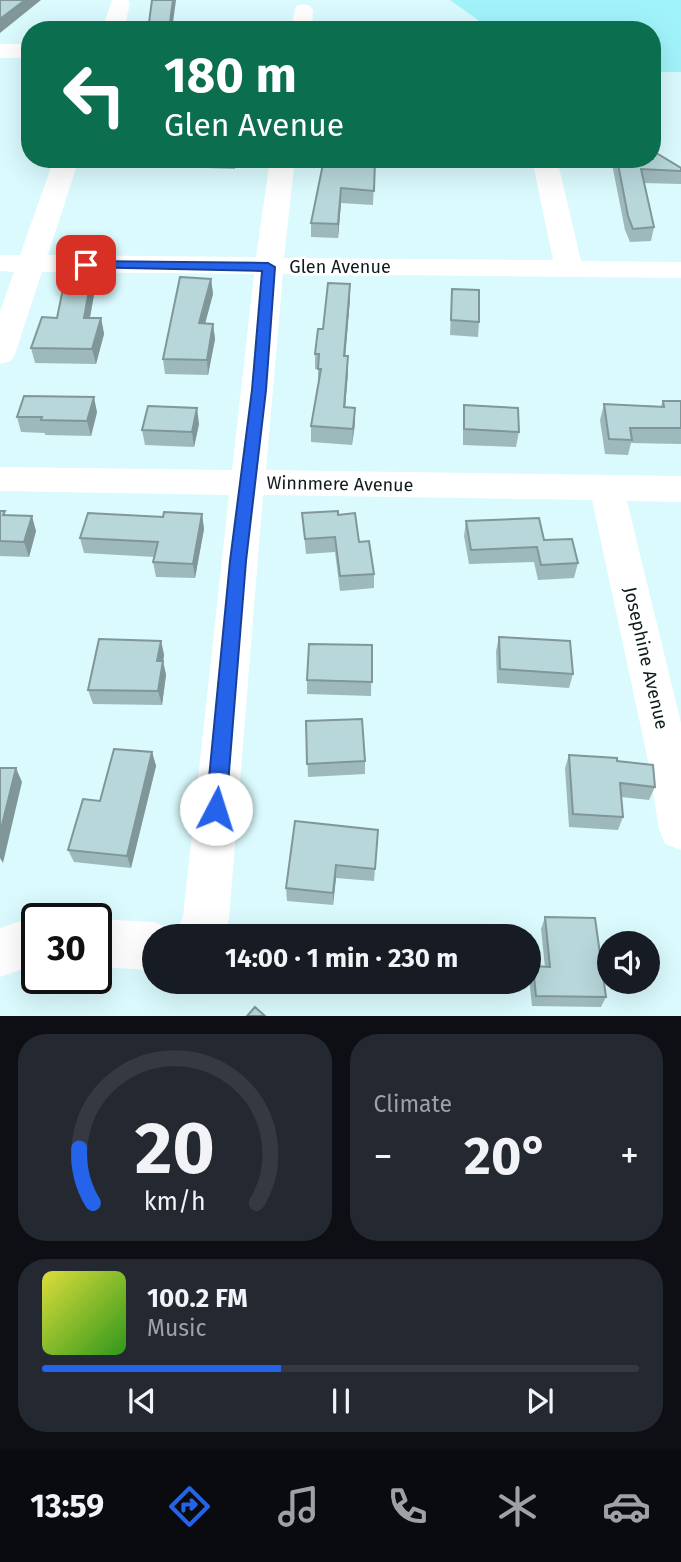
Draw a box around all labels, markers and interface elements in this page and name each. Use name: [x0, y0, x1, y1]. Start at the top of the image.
text: 180 m: [164, 46, 297, 105]
icon: left: [49, 49, 140, 140]
text: Glen Avenue: [164, 106, 344, 144]
pin: [56, 235, 116, 295]
icon: arrive: [67, 246, 105, 284]
street label: Glen Avenue: [289, 256, 391, 278]
street label: Winnmere Avenue: [266, 472, 414, 496]
street label: Josephine Avenue: [619, 585, 673, 731]
position arrow: [179, 772, 253, 846]
speed limit sign: 30: [21, 903, 112, 994]
map controls: [597, 931, 660, 994]
button: sound: [597, 931, 660, 994]
text: 14:00 · 1 min · 230 m: [225, 943, 458, 974]
text: Climate: [374, 1090, 452, 1118]
text: 20: [135, 1106, 215, 1193]
text: 20°: [464, 1125, 548, 1188]
text: −: [374, 1133, 393, 1179]
text: +: [620, 1133, 639, 1179]
text: km/h: [144, 1187, 206, 1217]
text: 100.2 FM: [147, 1283, 248, 1314]
text: Music: [147, 1314, 207, 1342]
icon: previous: [123, 1382, 161, 1420]
icon: pause: [322, 1382, 360, 1420]
icon: next: [521, 1382, 559, 1420]
icon: directions: [165, 1482, 214, 1531]
icon: music: [274, 1482, 323, 1531]
icon: phone: [383, 1482, 432, 1531]
icon: climate: [493, 1482, 542, 1531]
icon: car: [602, 1482, 651, 1531]
text: 13:59: [30, 1487, 104, 1525]

